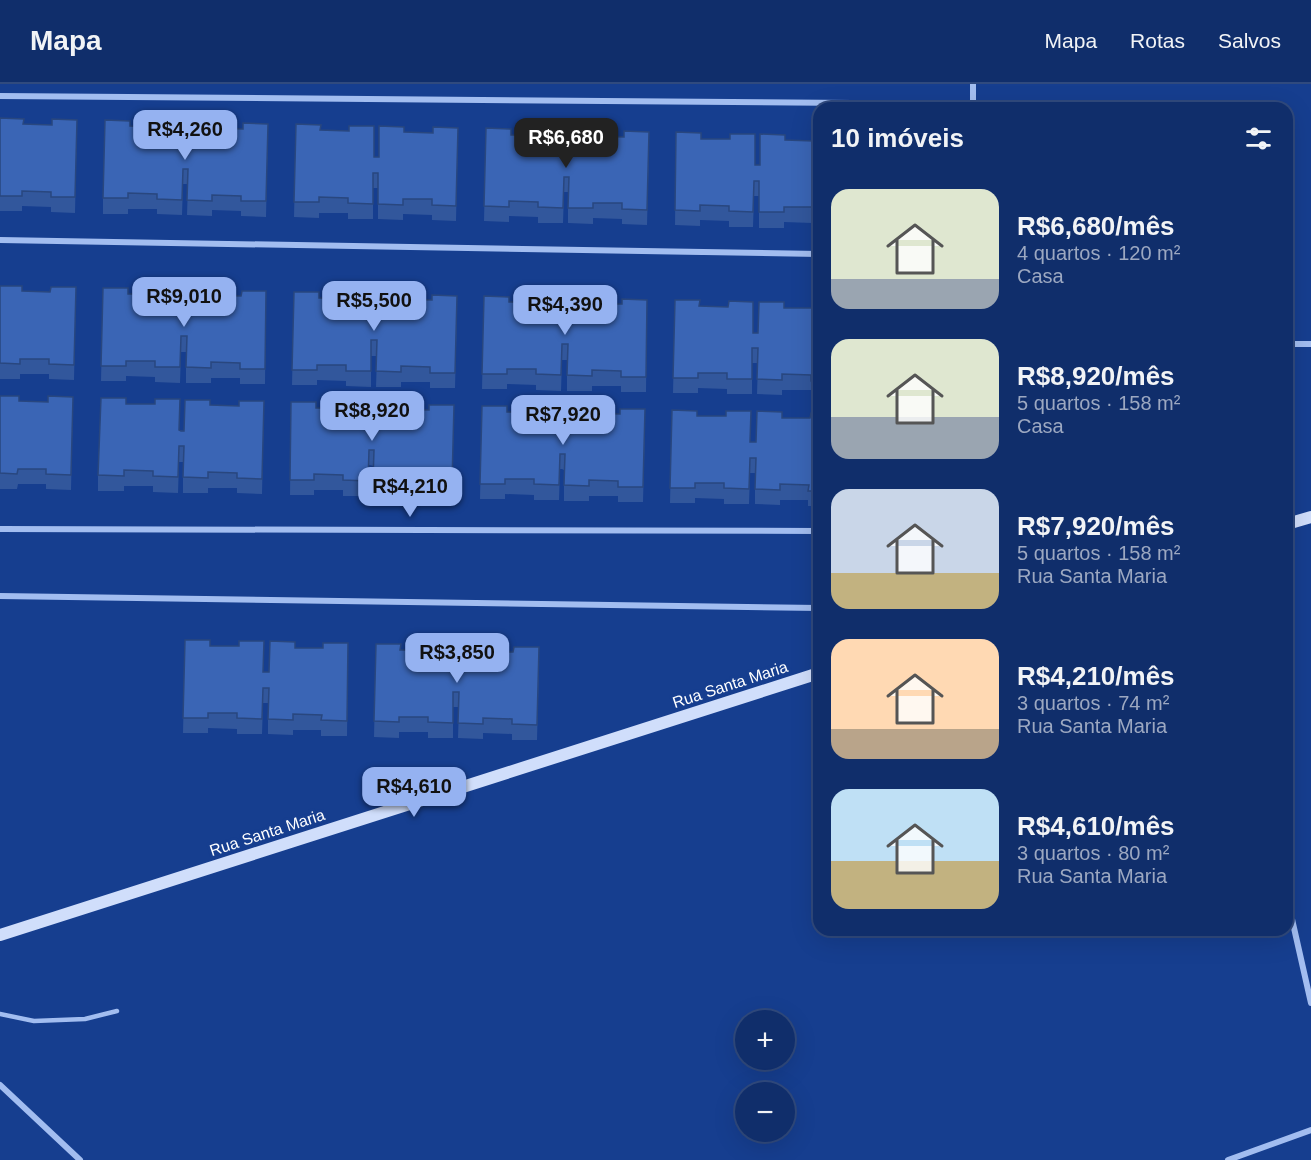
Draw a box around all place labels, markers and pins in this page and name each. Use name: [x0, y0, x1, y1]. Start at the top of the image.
pin: R$4,260: [130, 110, 240, 161]
pin: R$6,680: [511, 118, 621, 169]
pin: R$9,010: [129, 277, 239, 328]
pin: R$5,500: [319, 281, 429, 332]
pin: R$4,390: [510, 285, 620, 336]
pin: R$8,920: [317, 391, 427, 442]
pin: R$7,920: [508, 395, 618, 446]
pin: R$4,210: [355, 467, 465, 518]
pin: R$3,850: [402, 633, 512, 684]
pin: R$4,610: [359, 767, 469, 818]

